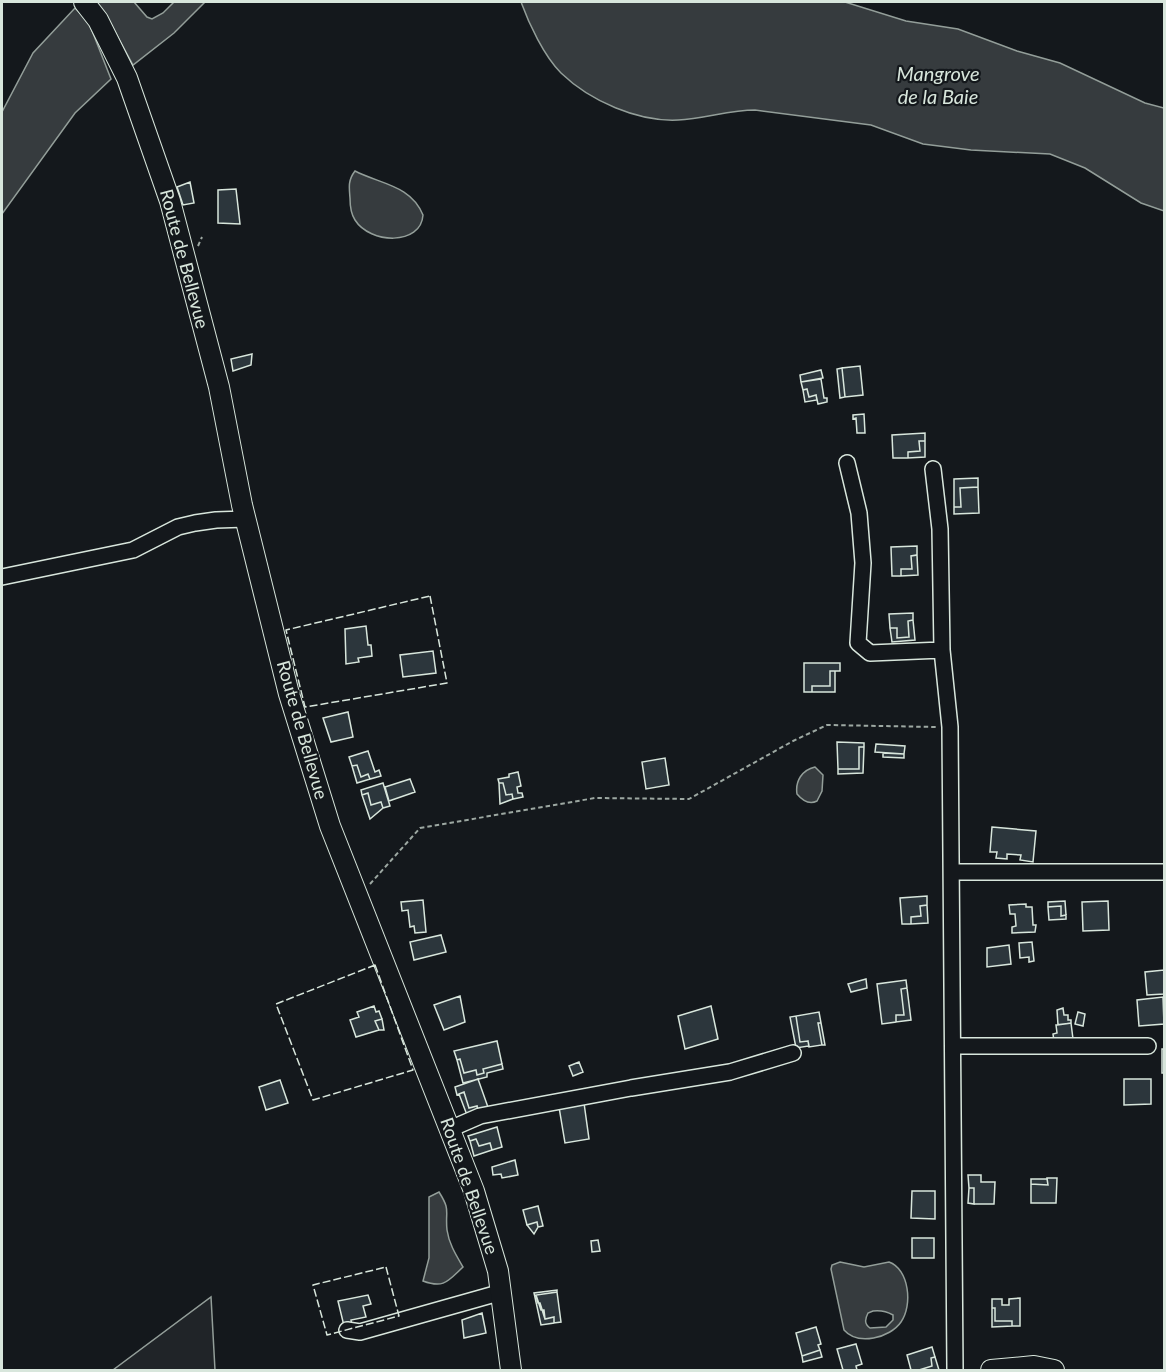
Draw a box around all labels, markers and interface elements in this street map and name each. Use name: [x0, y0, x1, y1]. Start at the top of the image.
water label: Mangrove de la Baie: [897, 61, 979, 108]
street label: Route de Bellevue: [156, 187, 214, 331]
street label: Route de Bellevue: [273, 658, 333, 802]
street label: Route de Bellevue: [436, 1114, 504, 1257]

